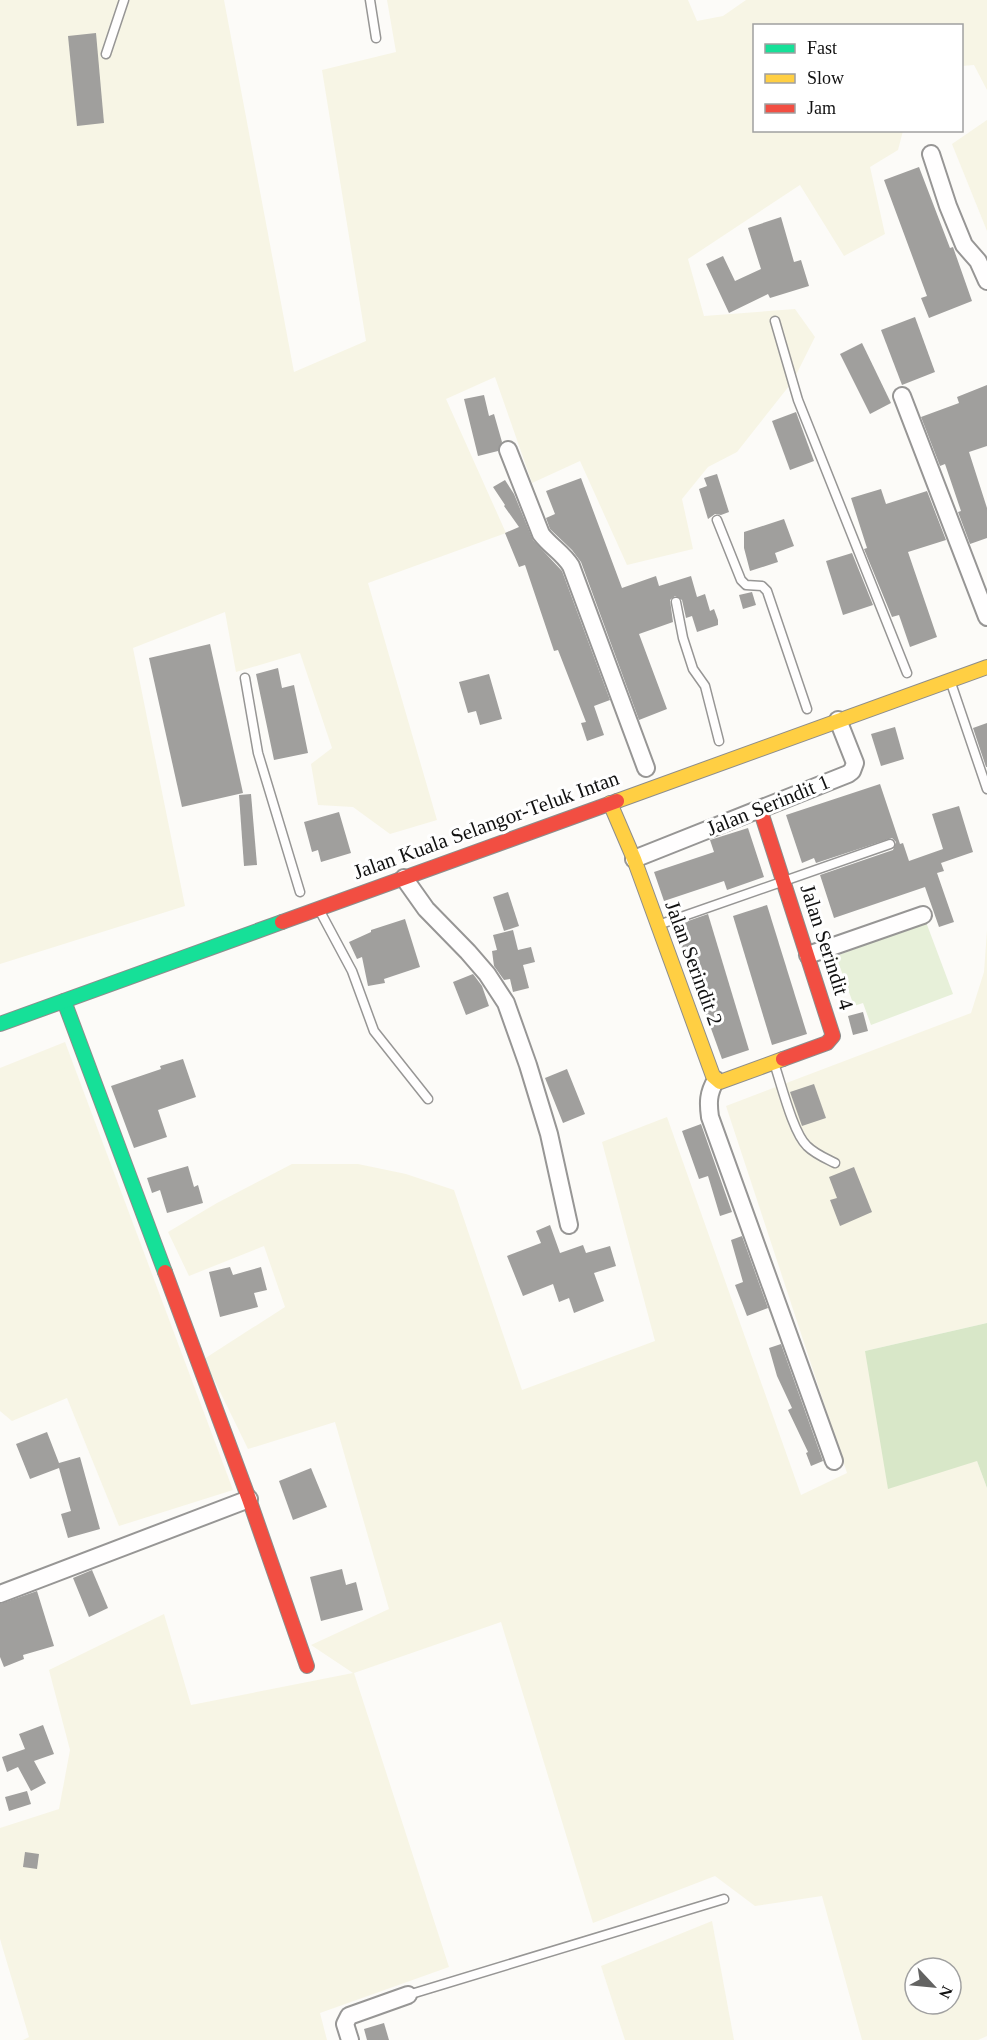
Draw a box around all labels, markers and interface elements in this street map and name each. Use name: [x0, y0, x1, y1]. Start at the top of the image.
legend: [753, 24, 963, 132]
text: Fast: [807, 38, 837, 58]
text: Slow: [807, 68, 844, 88]
text: Jam: [807, 98, 836, 118]
street label: Jalan Kuala Selangor-Teluk Intan: [350, 766, 623, 884]
street label: Jalan Serindit 1: [703, 769, 833, 841]
street label: Jalan Serindit 4: [795, 881, 859, 1013]
street label: Jalan Serindit 2: [660, 898, 728, 1028]
north arrow: [903, 1956, 963, 2016]
text: N: [936, 1983, 956, 2002]

